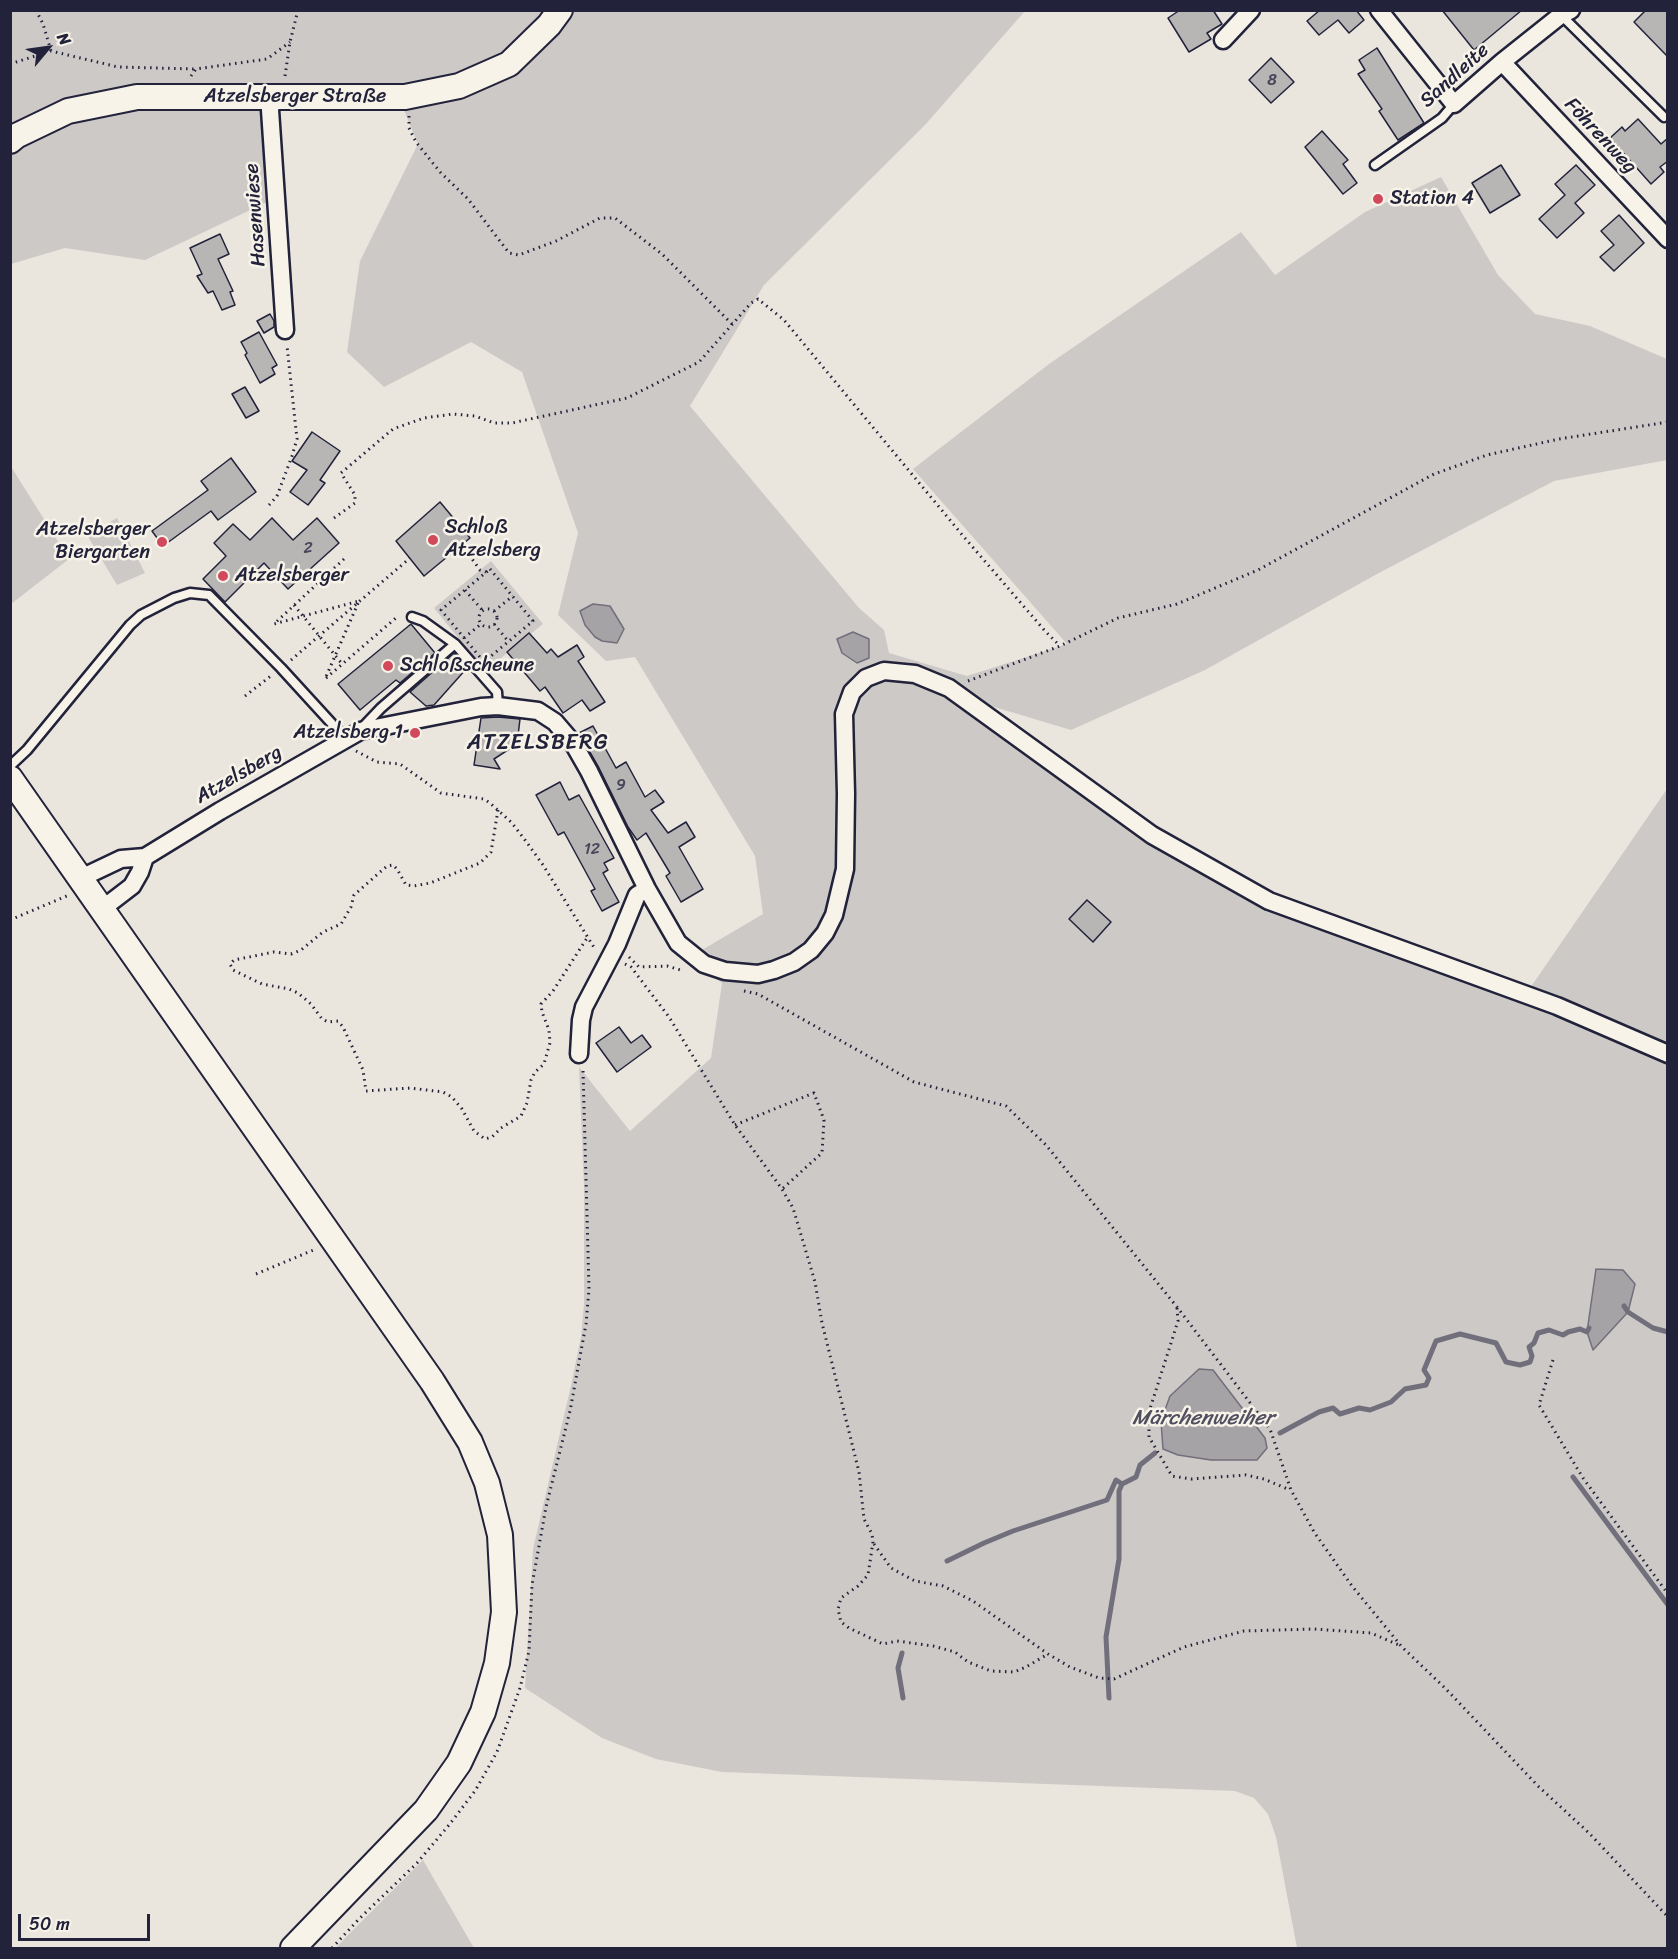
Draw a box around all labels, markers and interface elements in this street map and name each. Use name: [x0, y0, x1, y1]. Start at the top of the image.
north arrow: [18, 18, 78, 78]
text: N: [49, 27, 80, 51]
street label: Sandleite: [1416, 39, 1494, 113]
house number: 8: [1267, 71, 1277, 91]
street label: Atzelsberger Straße: [204, 85, 386, 109]
street label: Föhrenweg: [1559, 93, 1641, 179]
street label: Hasenwiese: [240, 163, 272, 267]
place label: Station 4: [1390, 187, 1474, 211]
marker: Station 4: [1371, 192, 1385, 206]
place label: Schloß Atzelsberg: [445, 516, 541, 563]
place label: Atzelsberger Biergarten: [36, 518, 150, 565]
marker: Schloß Atzelsberg: [426, 533, 440, 547]
marker: Atzelsberger Biergarten: [155, 535, 169, 549]
house number: 2: [303, 539, 313, 559]
place label: Atzelsberger: [235, 564, 349, 588]
marker: Atzelsberger: [216, 569, 230, 583]
place label: Schloßscheune: [400, 654, 534, 678]
marker: Schloßscheune: [381, 659, 395, 673]
place label: Atzelsberg 1: [293, 721, 403, 745]
marker: Atzelsberg 1: [408, 726, 422, 740]
district label: ATZELSBERG: [466, 730, 610, 756]
street label: Atzelsberg: [192, 741, 286, 809]
house number: 9: [616, 776, 626, 796]
house number: 12: [584, 840, 600, 860]
water label: Märchenweiher: [1132, 1406, 1274, 1432]
scale bar: [21, 1902, 153, 1940]
text: 50 m: [29, 1908, 70, 1940]

